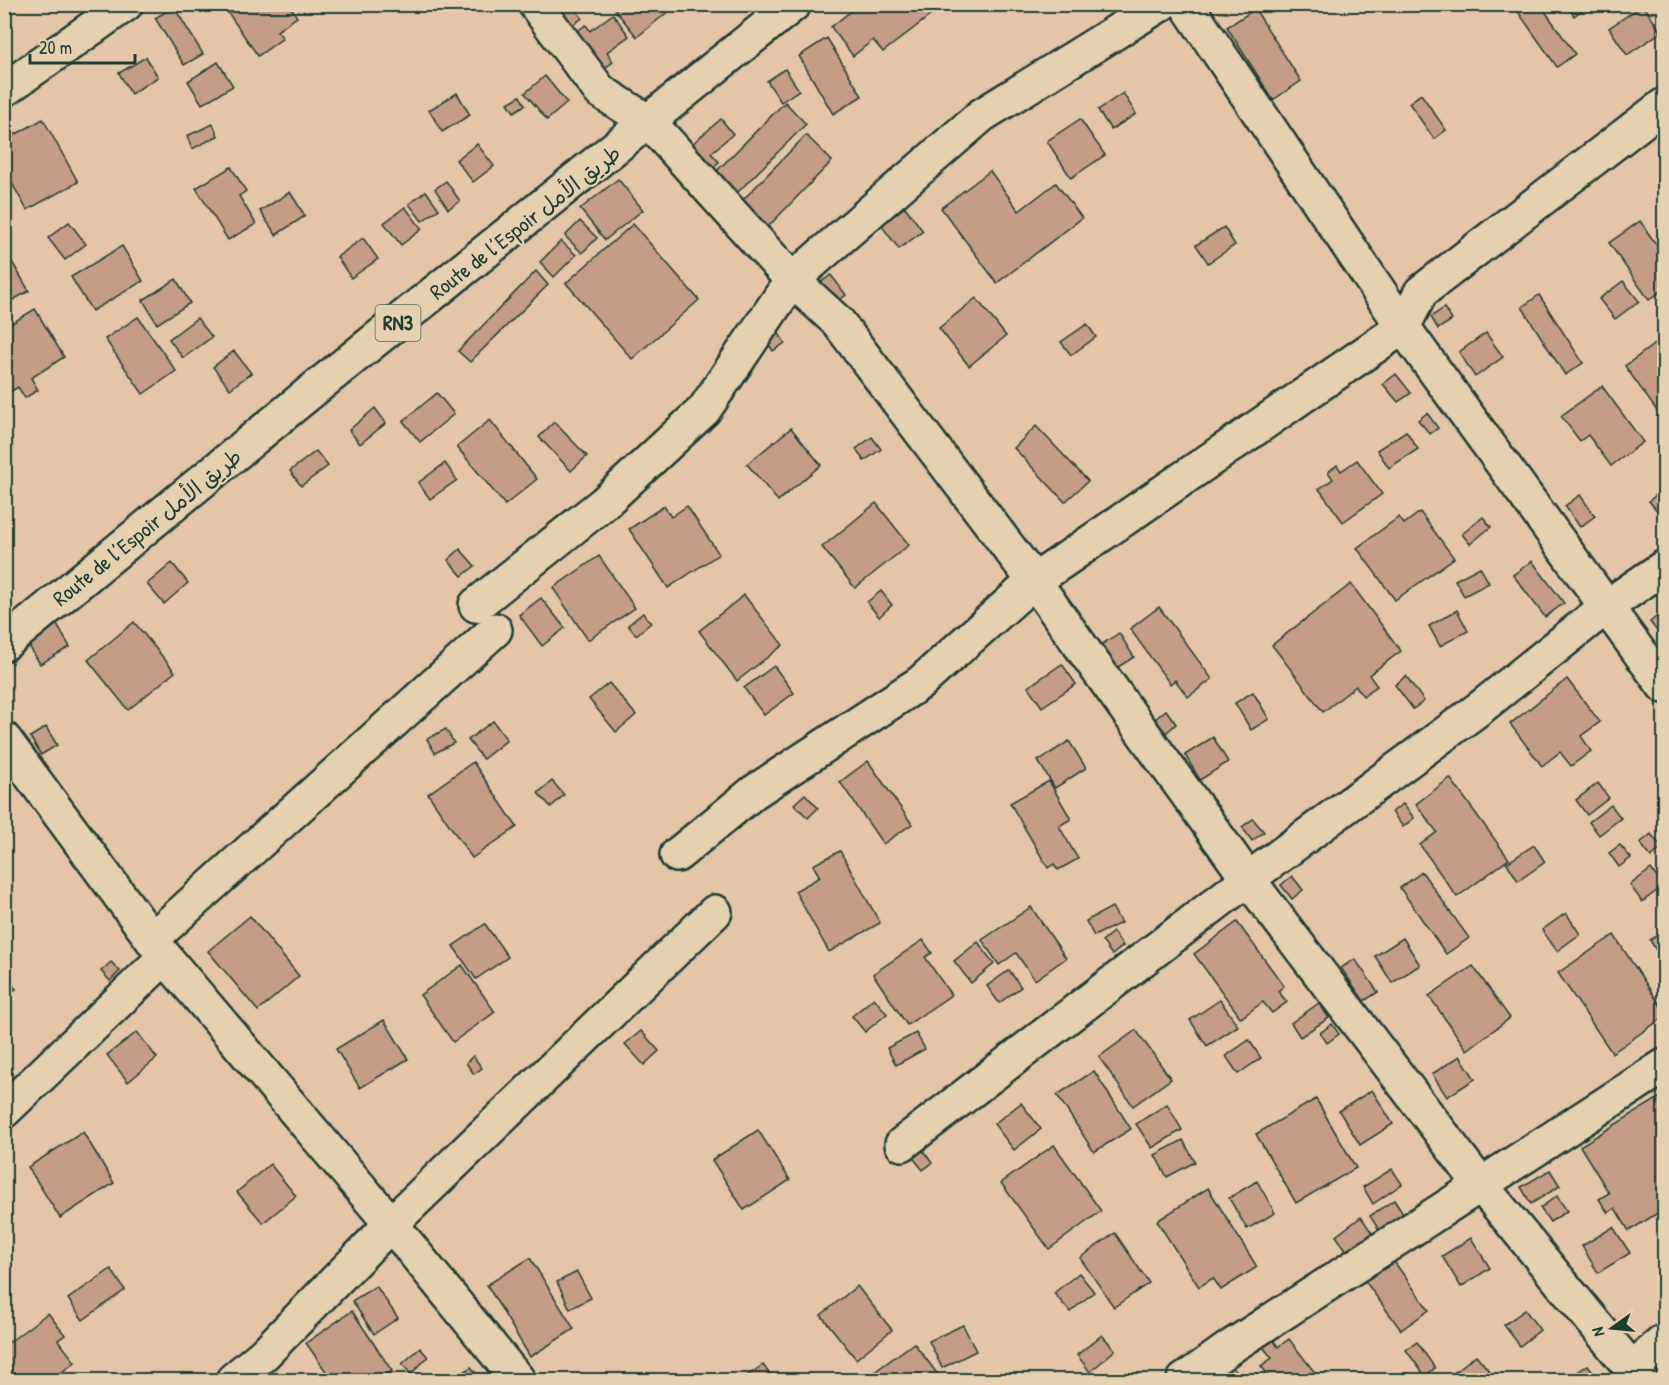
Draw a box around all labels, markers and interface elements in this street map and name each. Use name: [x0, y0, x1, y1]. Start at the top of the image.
scale bar: [30, 27, 135, 65]
text: 20 m: [39, 35, 72, 60]
street label: Route de l’Espoir طريق الأمل: [423, 138, 627, 306]
road number: RN3: [376, 305, 420, 341]
street label: Route de l’Espoir طريق الأمل: [46, 441, 248, 613]
north arrow: [1582, 1298, 1642, 1358]
text: N: [1586, 1324, 1609, 1339]

